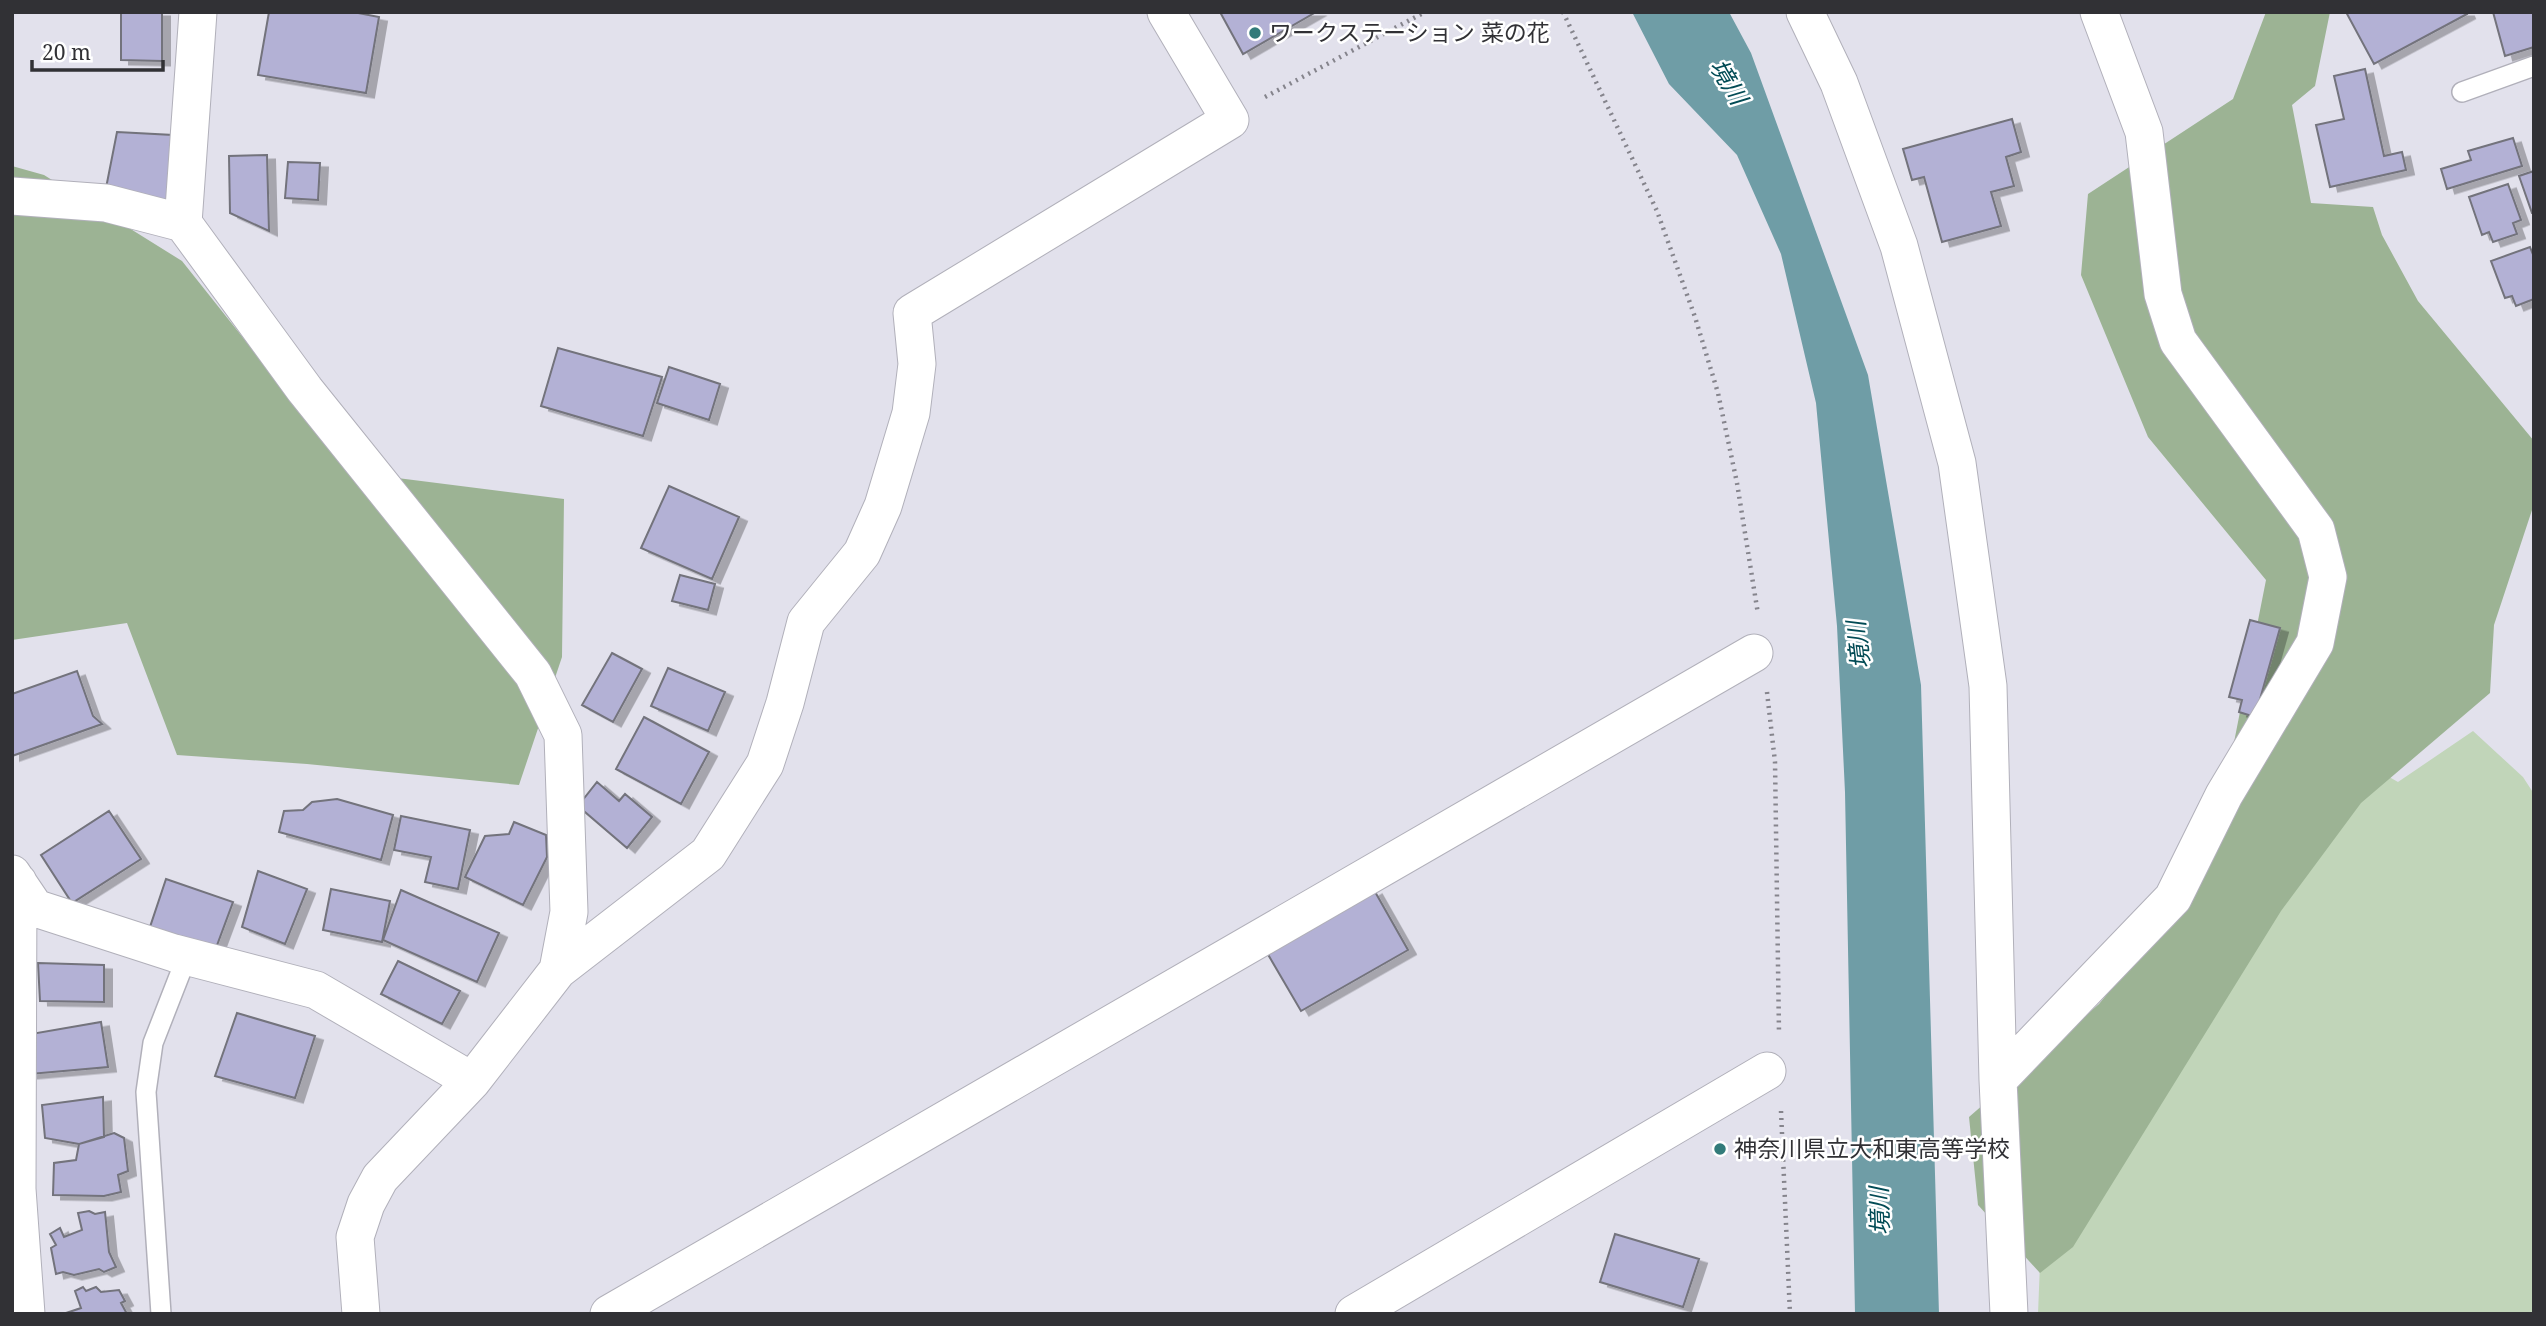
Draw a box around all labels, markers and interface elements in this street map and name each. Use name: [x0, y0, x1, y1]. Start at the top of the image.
place label: ワークステーション 菜の花: [1269, 16, 1550, 48]
marker: ワークステーション 菜の花: [1247, 25, 1263, 41]
scale bar: [32, 28, 163, 72]
text: 20 m: [42, 38, 91, 66]
water label: 境川: [1703, 52, 1757, 113]
water label: 境川: [1838, 616, 1877, 671]
place label: 神奈川県立大和東高等学校: [1734, 1132, 2010, 1164]
marker: 神奈川県立大和東高等学校: [1712, 1141, 1728, 1157]
water label: 境川: [1861, 1183, 1896, 1236]

